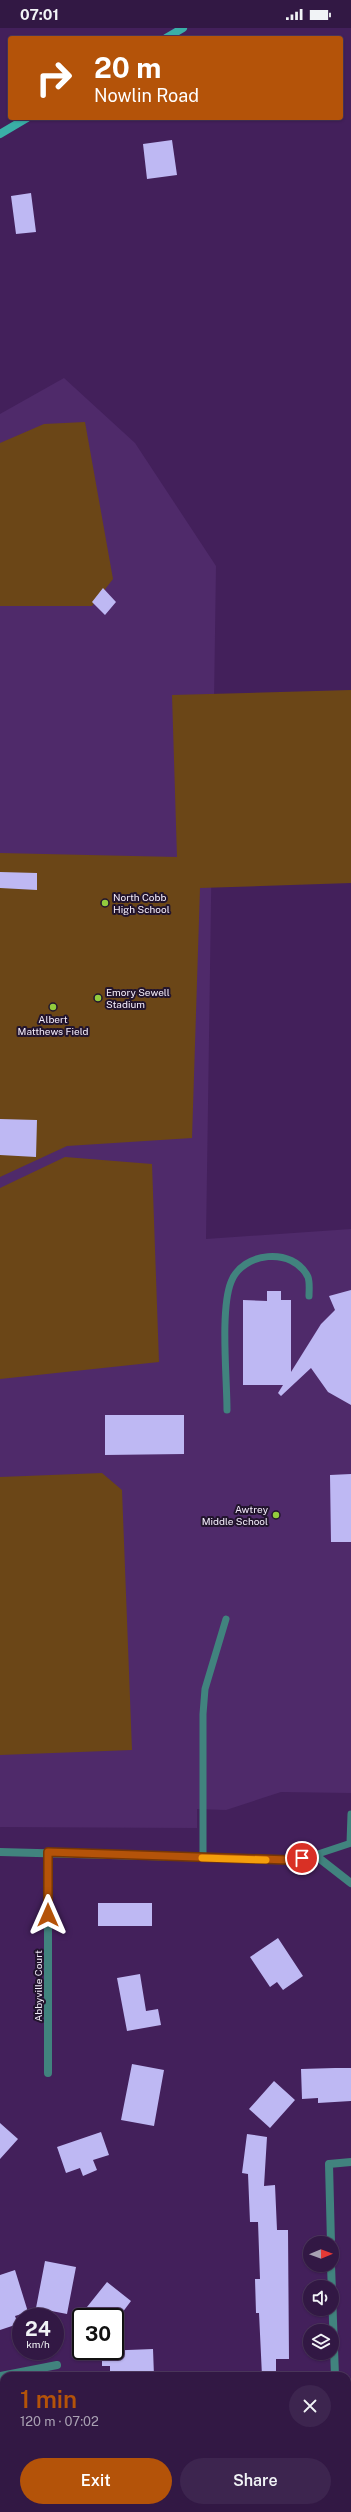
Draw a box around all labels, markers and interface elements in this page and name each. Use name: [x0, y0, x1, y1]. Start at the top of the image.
text: 07:01: [20, 6, 59, 23]
text: 20 m: [94, 51, 161, 84]
icon: right: [28, 52, 80, 104]
text: Nowlin Road: [94, 85, 199, 106]
place label: North Cobb High School: [113, 891, 170, 915]
marker: North Cobb High School: [100, 898, 110, 908]
place label: Emory Sewell Stadium: [106, 986, 170, 1010]
marker: Emory Sewell Stadium: [93, 993, 103, 1003]
marker: Albert Matthews Field: [48, 1002, 58, 1012]
place label: Albert Matthews Field: [18, 1013, 88, 1037]
place label: Awtrey Middle School: [202, 1503, 269, 1527]
marker: Awtrey Middle School: [271, 1510, 281, 1520]
pin: [285, 1841, 319, 1875]
icon: arrive: [291, 1847, 313, 1869]
position arrow: [27, 1894, 69, 1936]
street label: Abbyville Court: [32, 1950, 44, 2022]
north arrow: [303, 2236, 339, 2272]
map controls: [303, 2236, 339, 2360]
button: sound: [303, 2280, 339, 2316]
speed limit sign: 30: [72, 2308, 124, 2360]
text: 24: [25, 2317, 51, 2341]
button: layers: [303, 2324, 339, 2360]
text: km/h: [26, 2338, 50, 2350]
text: 1 min: [20, 2385, 77, 2413]
button: close: [289, 2385, 331, 2427]
text: 120 m · 07:02: [20, 2414, 99, 2429]
button: Exit: [20, 2458, 172, 2504]
button: Share: [180, 2458, 331, 2504]

